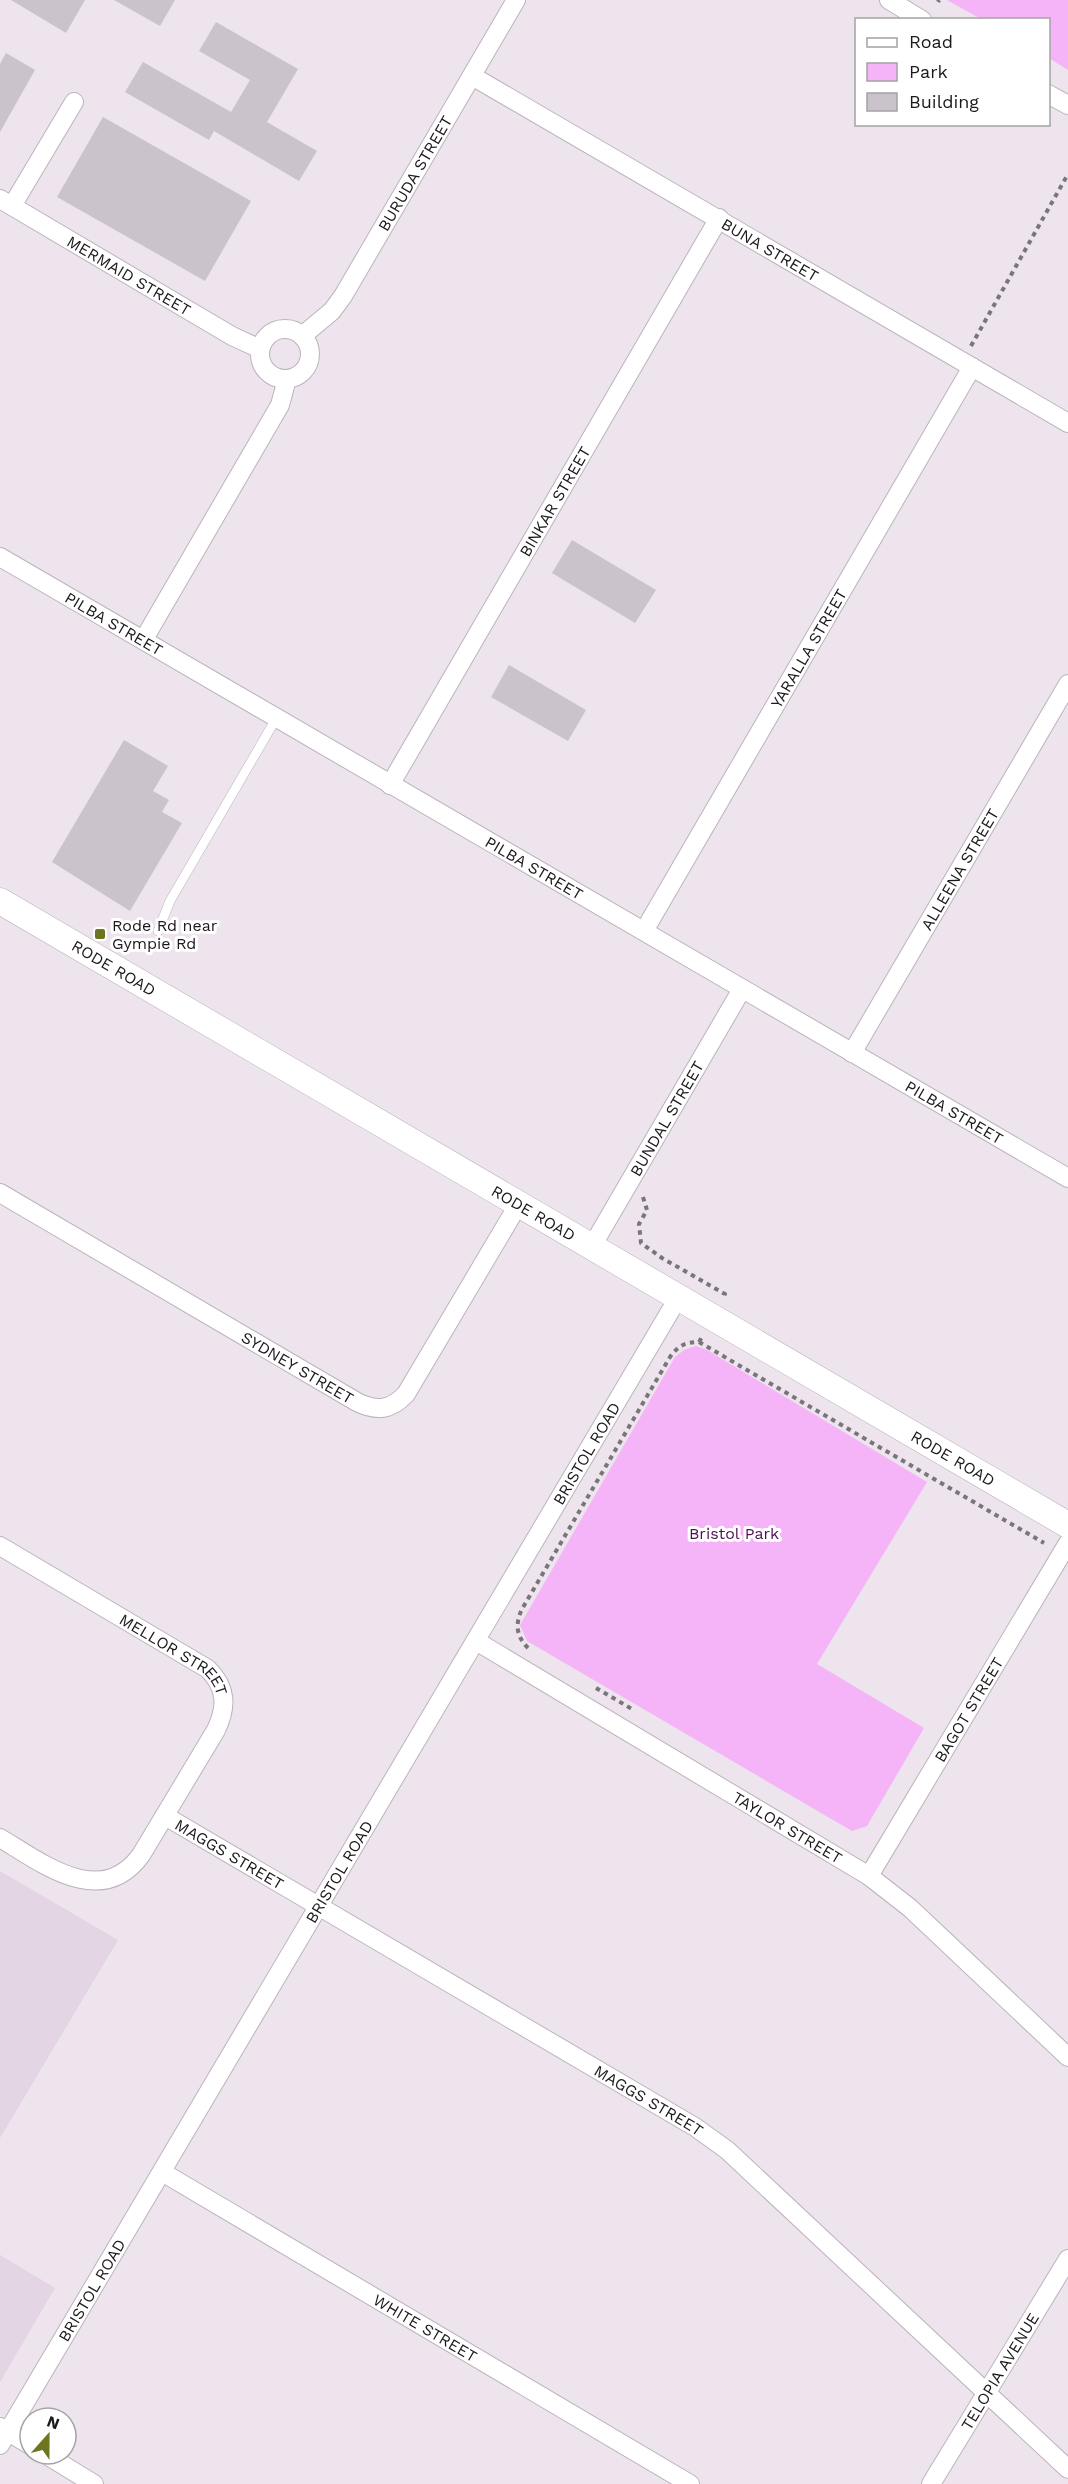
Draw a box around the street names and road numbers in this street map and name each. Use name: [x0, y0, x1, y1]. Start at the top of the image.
street label: BURUDA STREET: [374, 112, 457, 234]
street label: BUNA STREET: [718, 214, 822, 286]
street label: MERMAID STREET: [63, 232, 195, 320]
street label: BINKAR STREET: [516, 443, 595, 560]
street label: YARALLA STREET: [767, 585, 851, 712]
street label: PILBA STREET: [62, 588, 166, 660]
street label: ALLEENA STREET: [917, 805, 1003, 934]
street label: PILBA STREET: [482, 832, 587, 904]
street label: RODE ROAD: [68, 936, 159, 1000]
street label: BUNDAL STREET: [626, 1057, 708, 1180]
street label: PILBA STREET: [902, 1077, 1007, 1148]
street label: RODE ROAD: [488, 1181, 579, 1245]
street label: SYDNEY STREET: [238, 1328, 357, 1408]
street label: BRISTOL ROAD: [549, 1399, 624, 1508]
street label: RODE ROAD: [908, 1426, 998, 1490]
street label: MELLOR STREET: [116, 1610, 232, 1698]
street label: BAGOT STREET: [930, 1654, 1008, 1766]
street label: TAYLOR STREET: [729, 1788, 846, 1868]
street label: MAGGS STREET: [172, 1815, 288, 1894]
street label: BRISTOL ROAD: [302, 1817, 377, 1927]
street label: MAGGS STREET: [591, 2061, 707, 2140]
street label: BRISTOL ROAD: [54, 2236, 130, 2345]
street label: WHITE STREET: [370, 2290, 481, 2366]
street label: TELOPIA AVENUE: [957, 2309, 1043, 2434]

